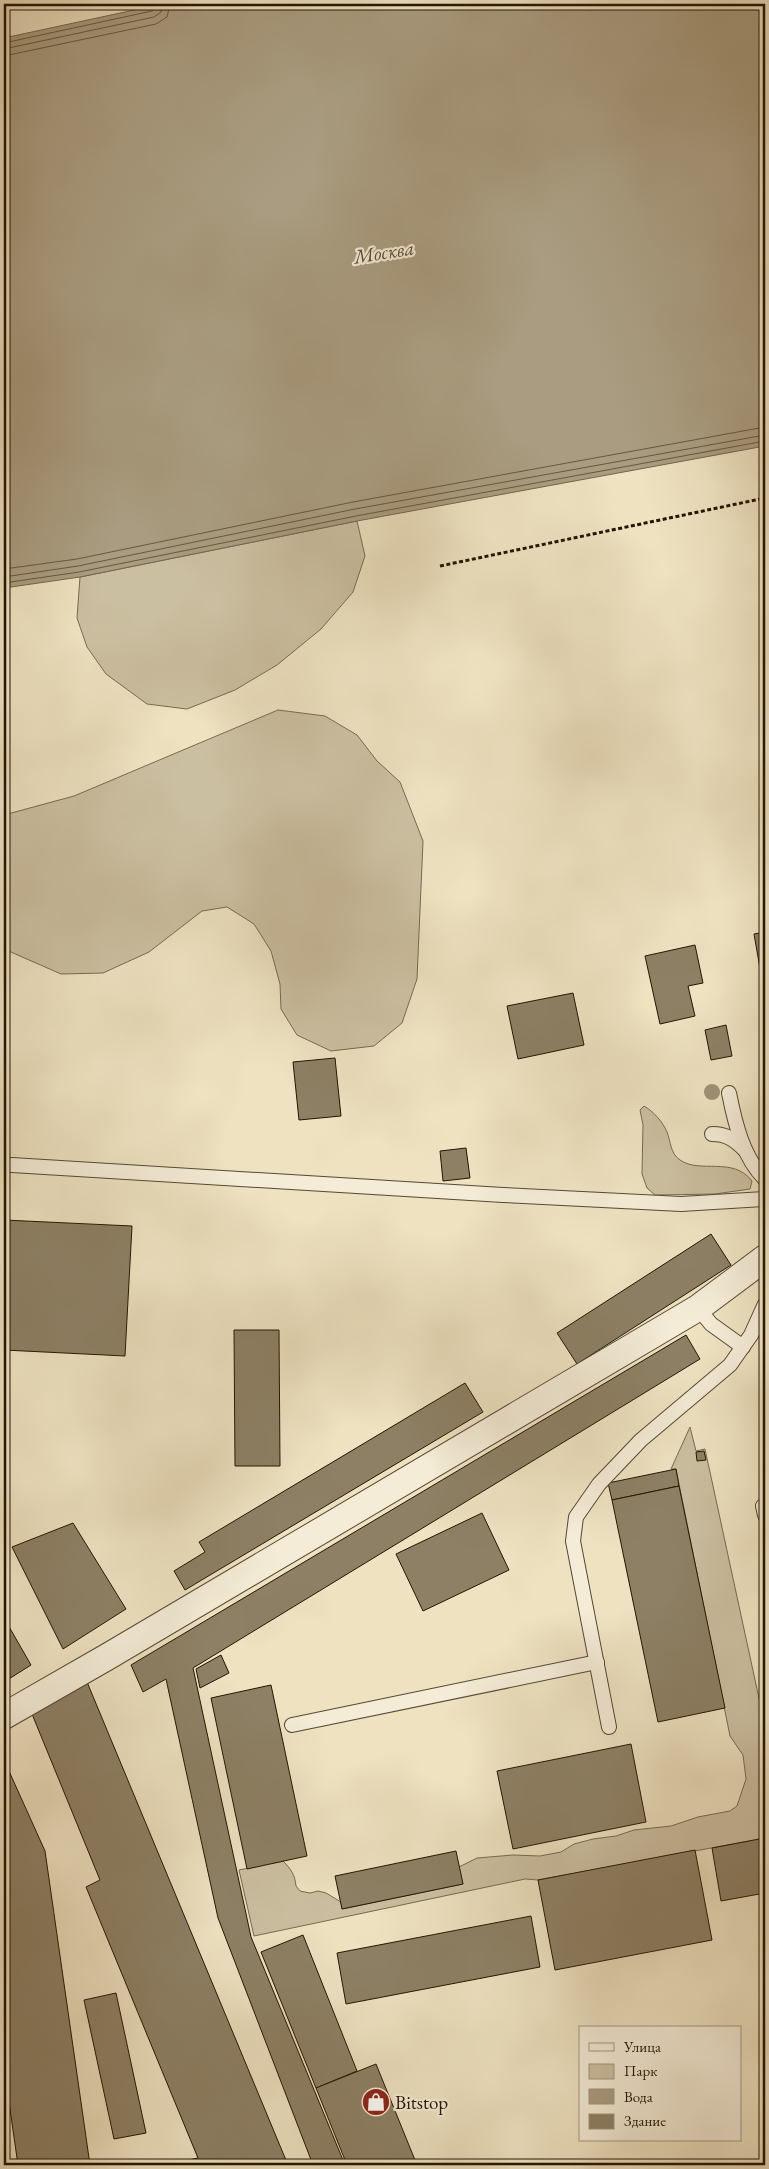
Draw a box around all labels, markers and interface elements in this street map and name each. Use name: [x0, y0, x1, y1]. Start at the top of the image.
water label: Москва: [351, 234, 416, 270]
legend: [579, 2026, 742, 2142]
text: Улица: [623, 2037, 661, 2056]
text: Парк: [624, 2061, 657, 2080]
shop icon: Bitstop: [361, 2087, 391, 2117]
text: Вода: [624, 2087, 653, 2106]
place label: Bitstop: [395, 2090, 448, 2115]
text: Здание: [624, 2111, 666, 2130]

